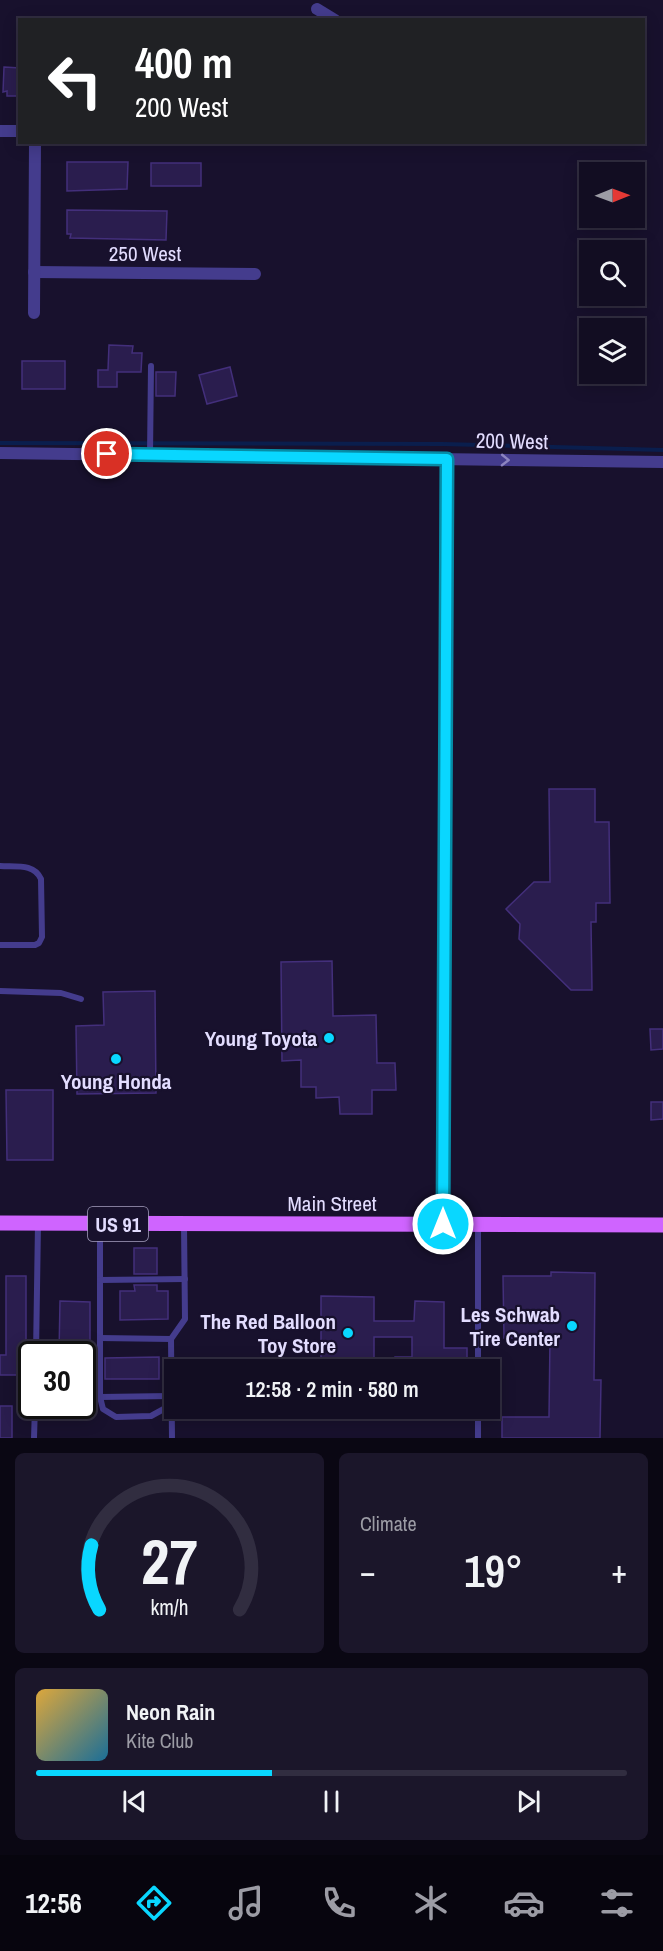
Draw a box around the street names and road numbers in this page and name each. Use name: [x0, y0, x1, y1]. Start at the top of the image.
street label: 250 West: [109, 239, 181, 268]
street label: 200 West: [476, 426, 549, 456]
street label: Main Street: [287, 1189, 377, 1218]
road number: US 91: [88, 1207, 148, 1241]

